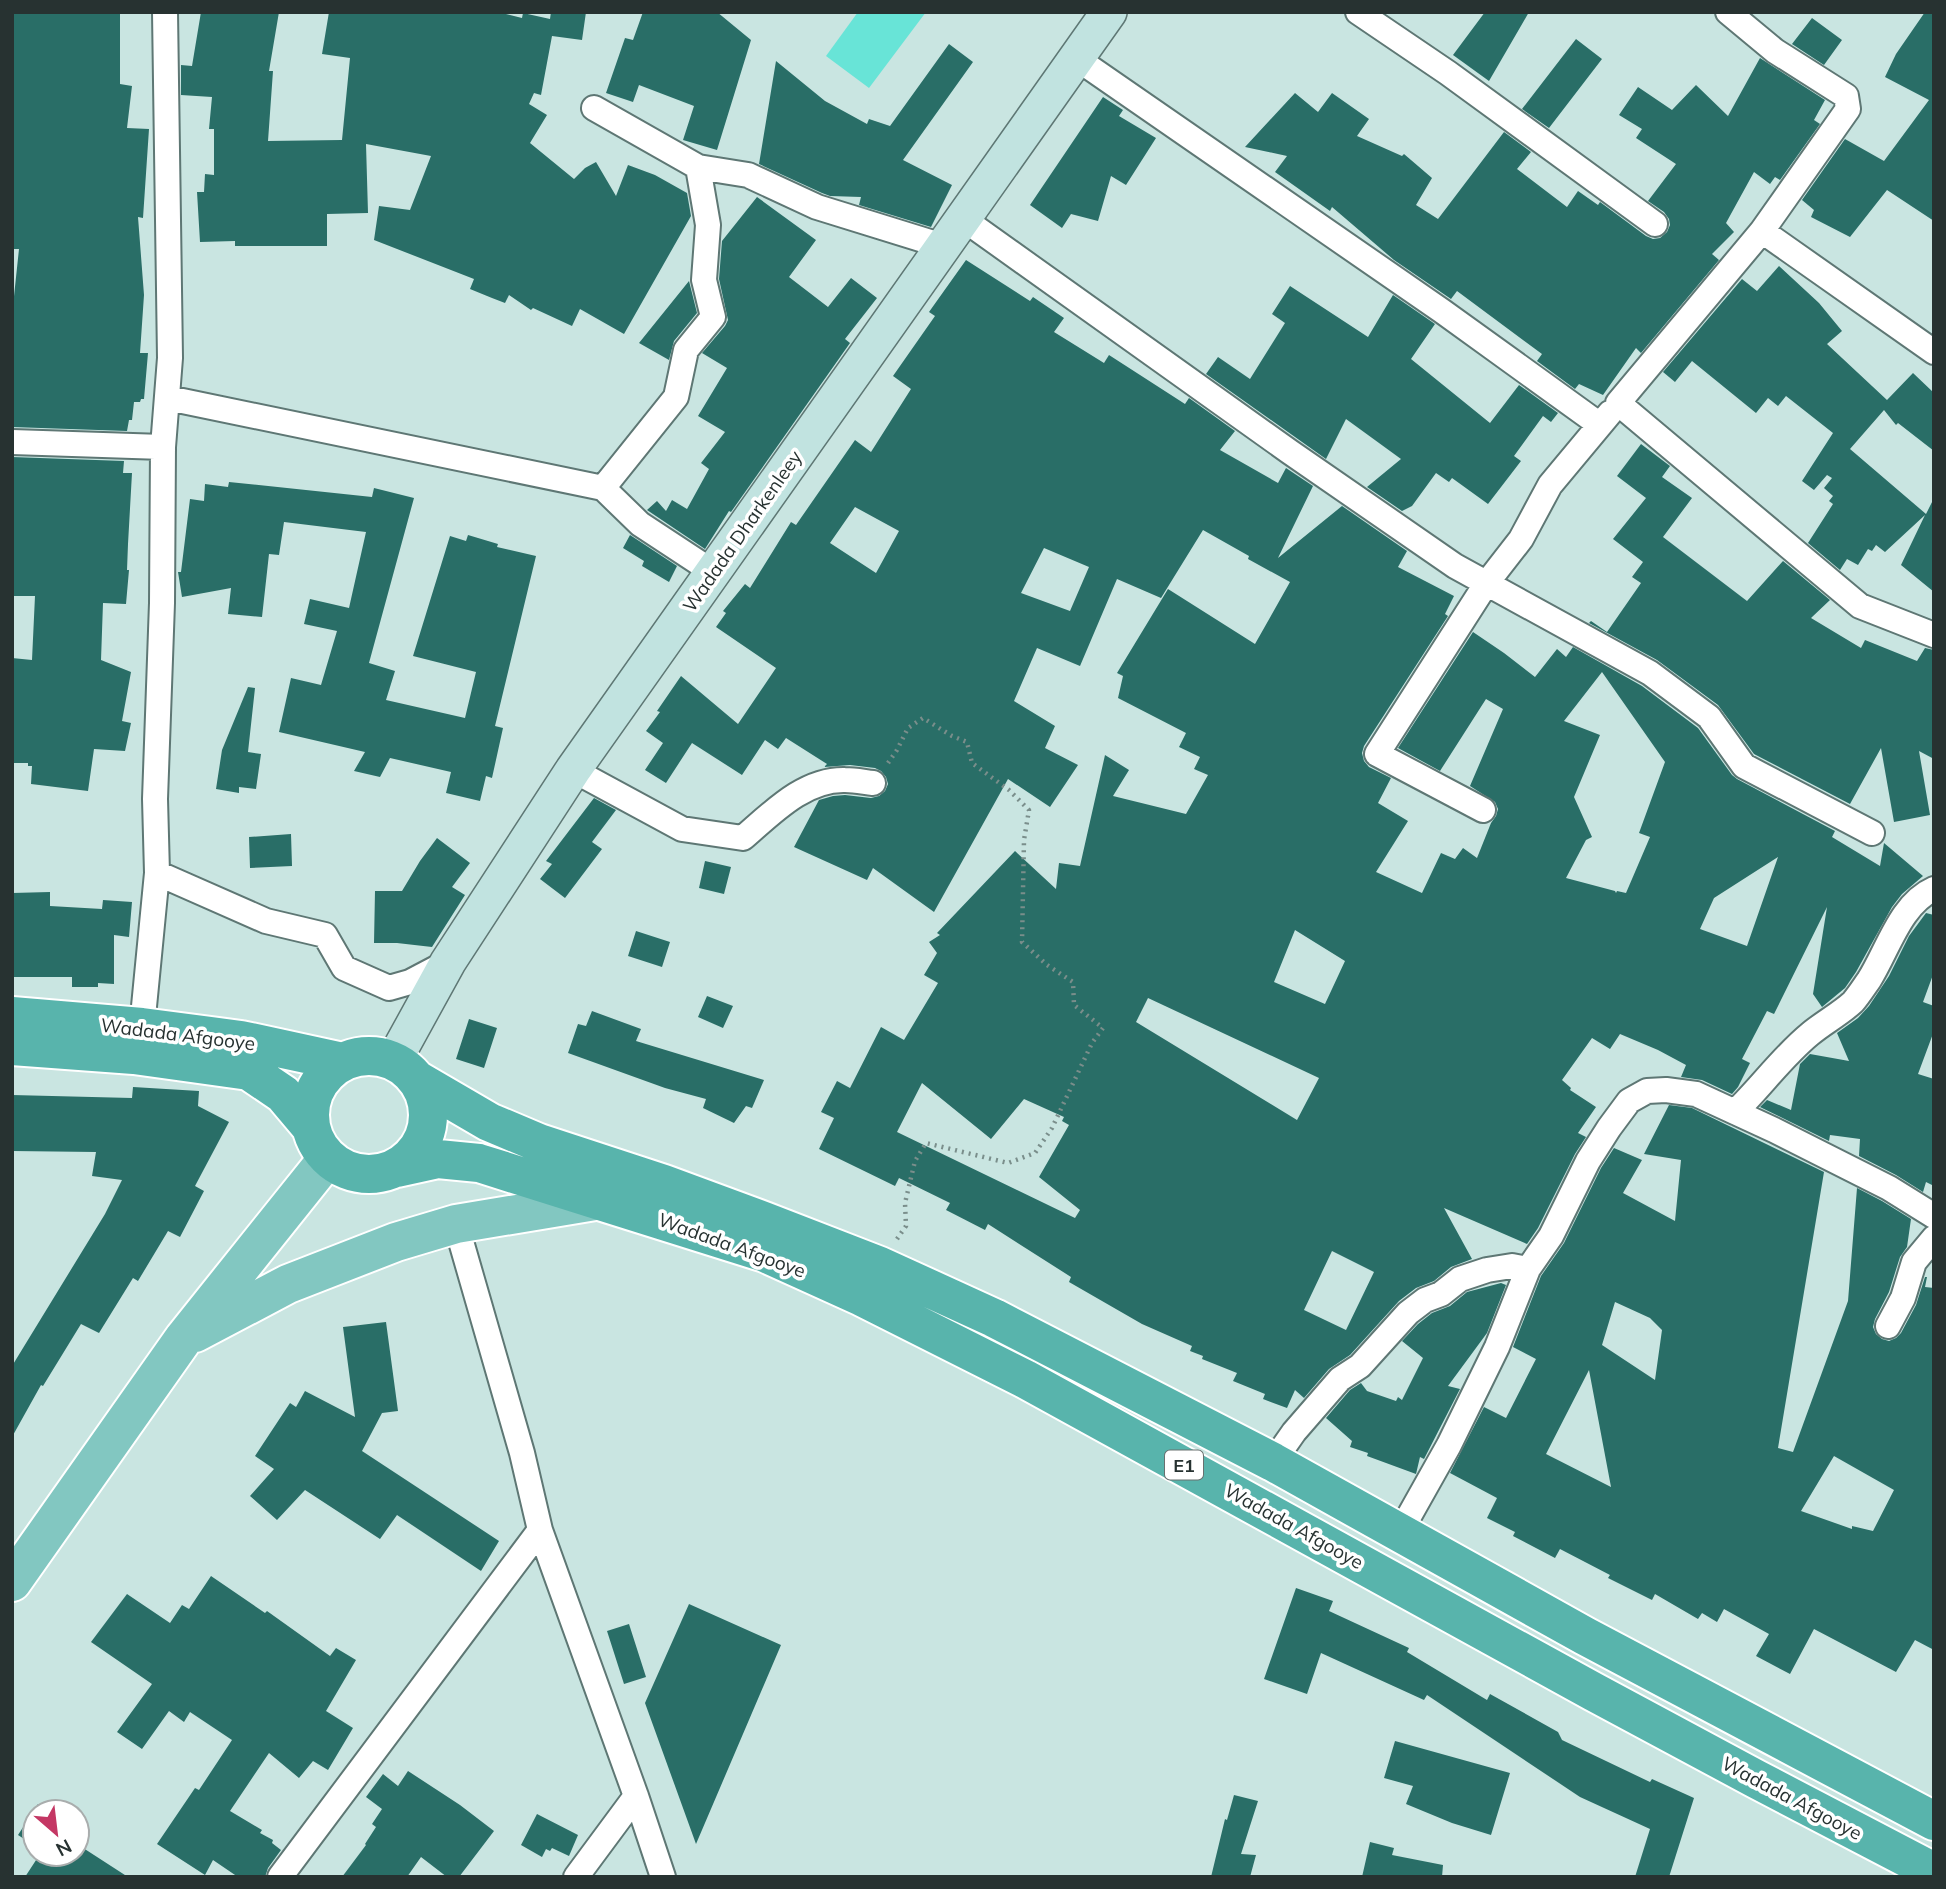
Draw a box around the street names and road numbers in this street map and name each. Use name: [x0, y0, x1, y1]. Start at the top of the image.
street label: Wadada Dharkenleey: [677, 446, 807, 616]
street label: Wadada Afgooye: [99, 1013, 257, 1055]
street label: Wadada Afgooye: [655, 1207, 809, 1283]
road number: E1: [1165, 1450, 1203, 1480]
street label: Wadada Afgooye: [1220, 1478, 1368, 1574]
street label: Wadada Afgooye: [1718, 1751, 1866, 1845]

